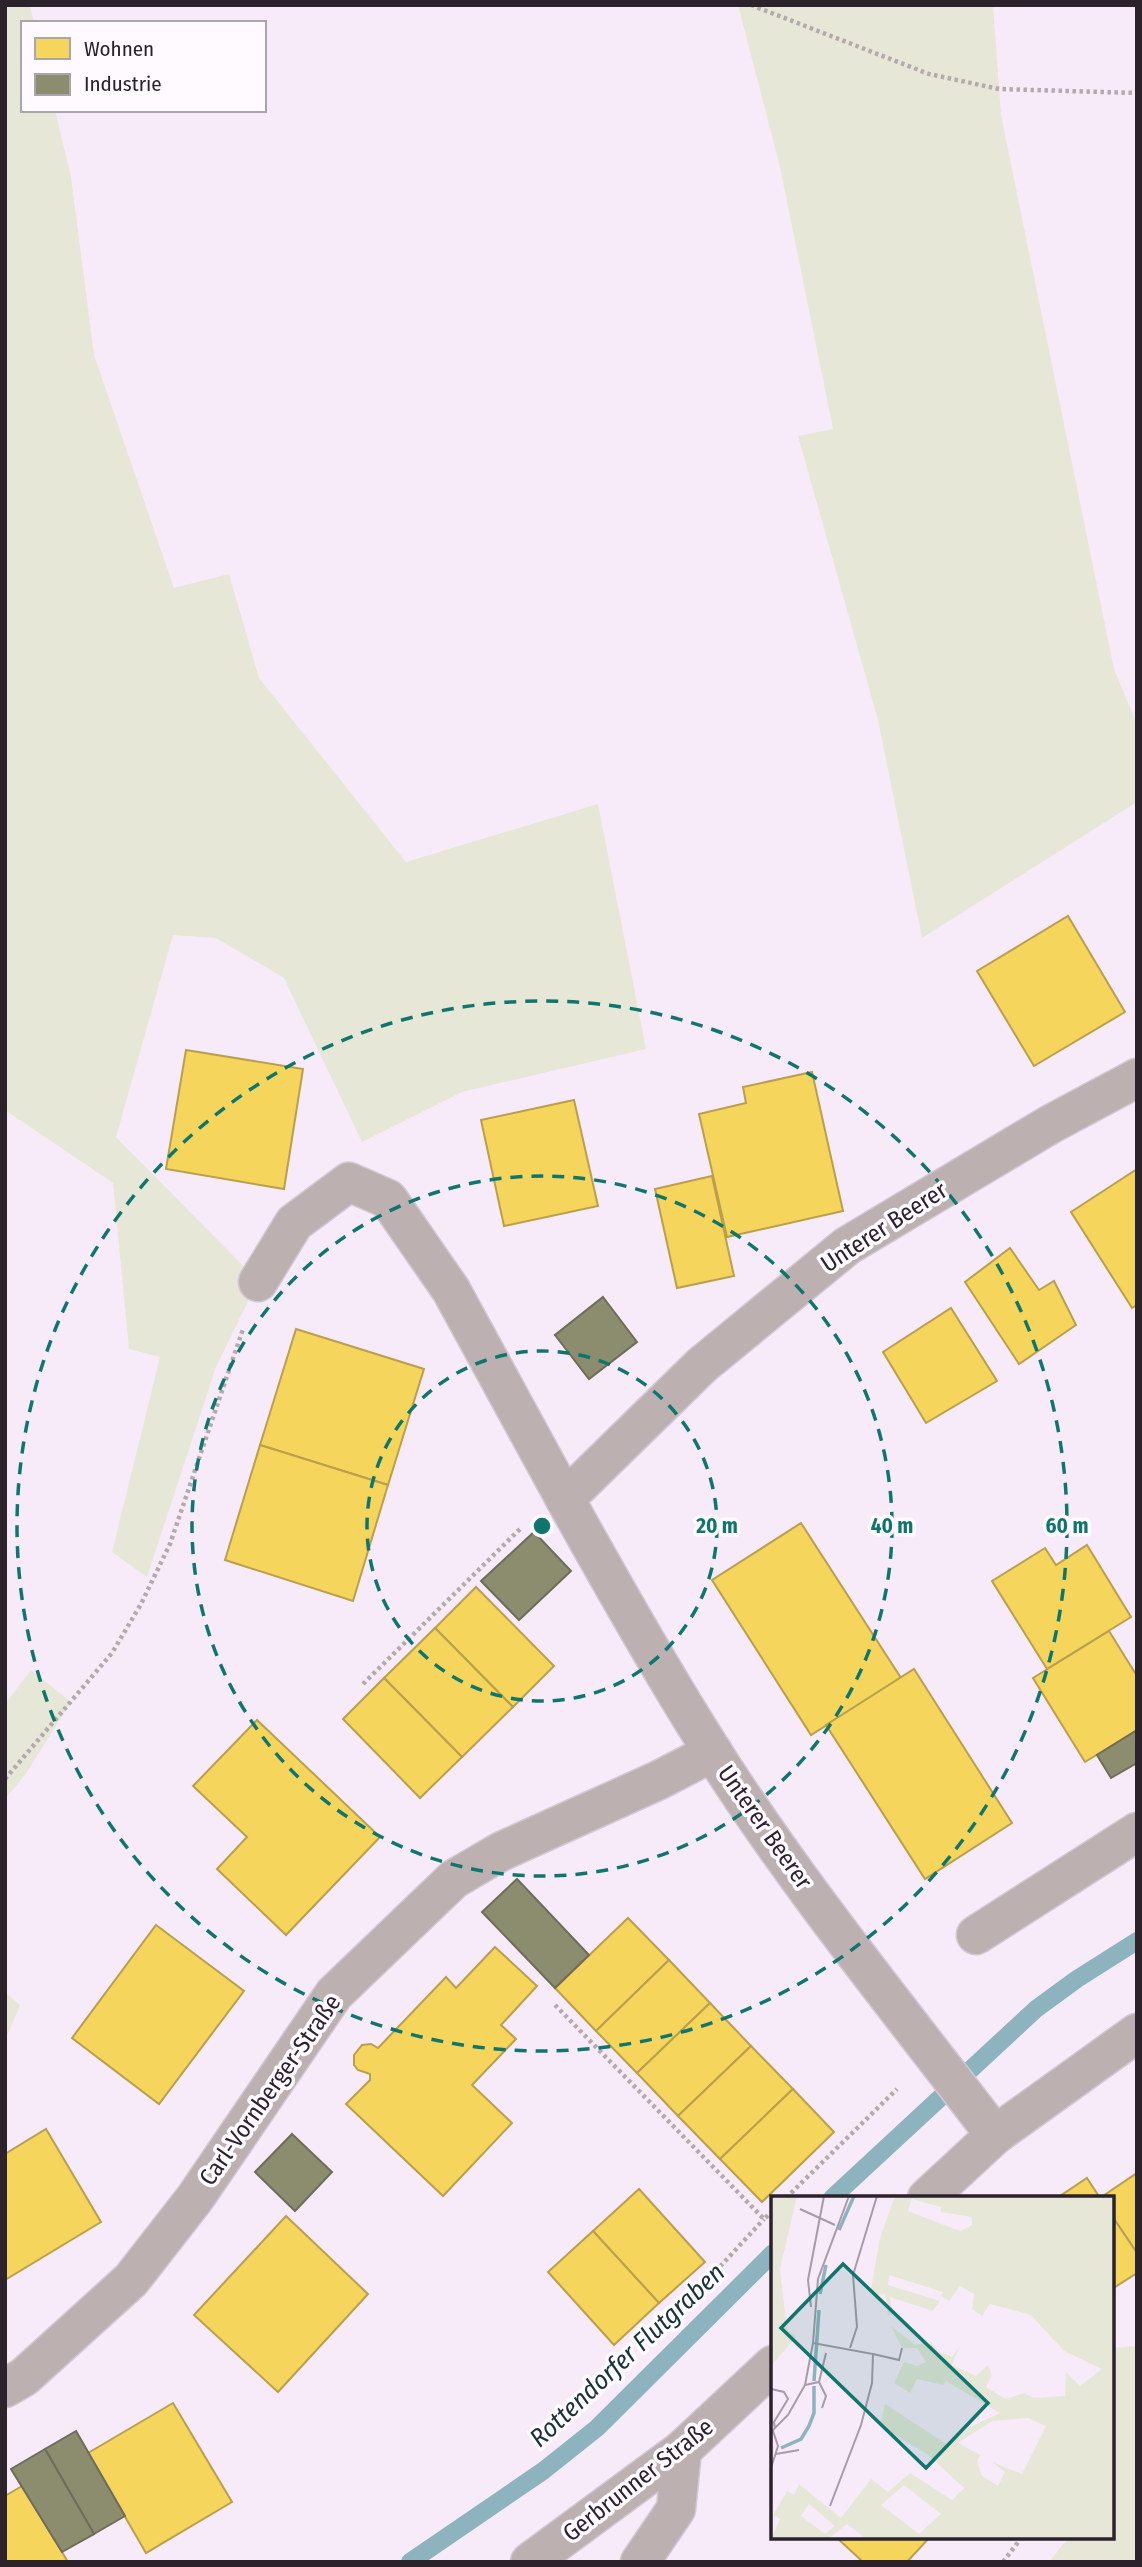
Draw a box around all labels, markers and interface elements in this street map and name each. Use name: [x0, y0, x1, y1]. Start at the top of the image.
legend: [21, 21, 266, 112]
text: Wohnen: [84, 36, 154, 62]
text: Industrie: [84, 71, 162, 97]
street label: Unterer Beerer: [816, 1176, 953, 1278]
text: 20 m: [695, 1513, 738, 1539]
text: 40 m: [871, 1513, 913, 1539]
text: 60 m: [1046, 1513, 1088, 1539]
centre of rings: [530, 1514, 554, 1538]
street label: Unterer Beerer: [712, 1760, 818, 1895]
street label: Carl-Vornberger-Straße: [194, 1989, 346, 2191]
inset map: [771, 2196, 1114, 2539]
water label: Rottendorfer Flutgraben: [523, 2257, 731, 2454]
street label: Gerbrunner Straße: [557, 2413, 719, 2547]

